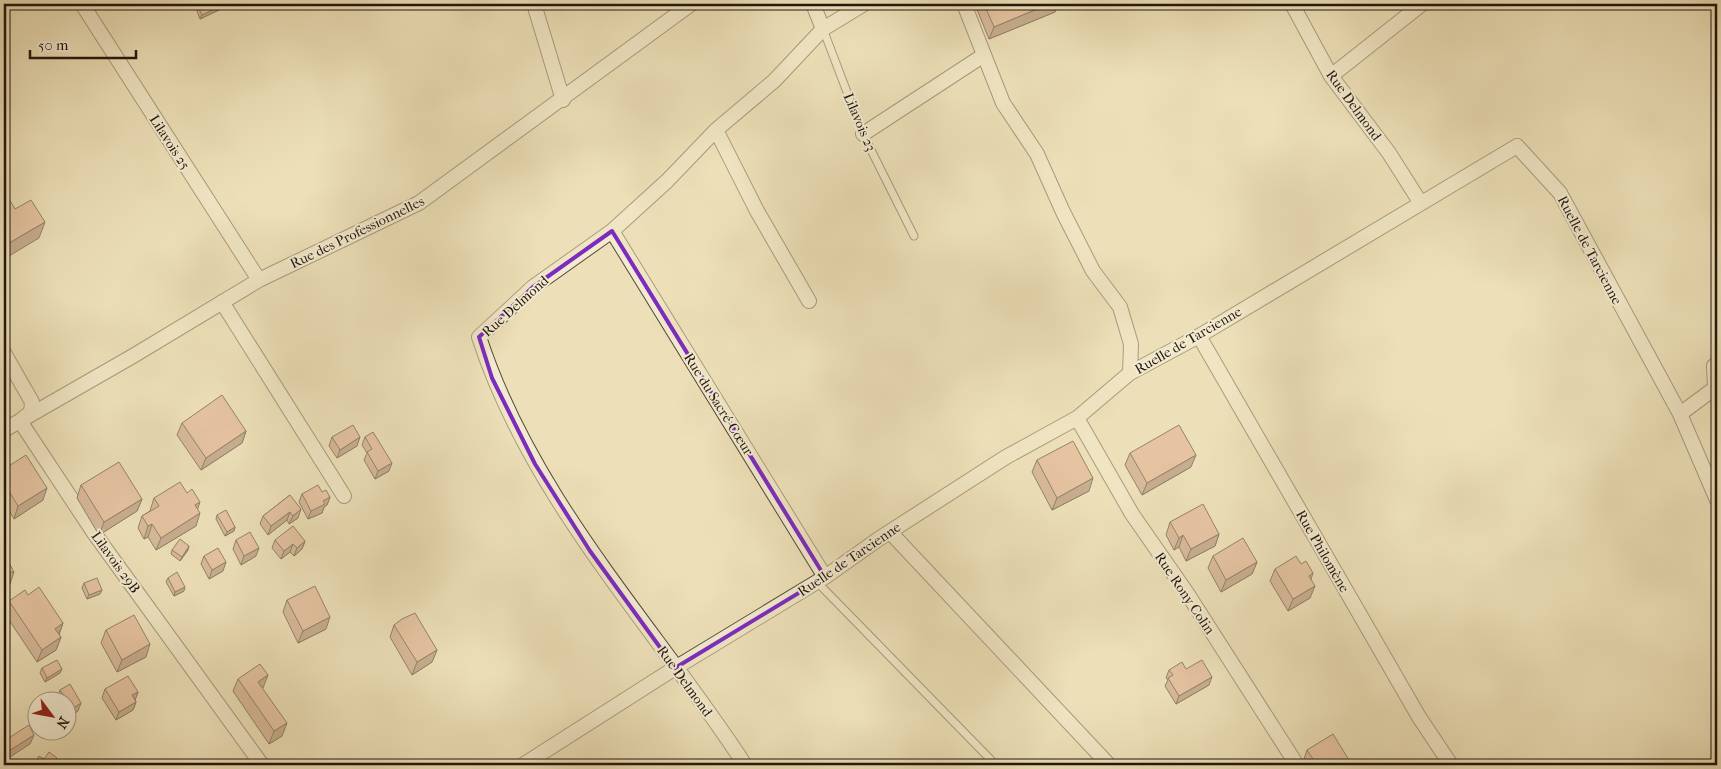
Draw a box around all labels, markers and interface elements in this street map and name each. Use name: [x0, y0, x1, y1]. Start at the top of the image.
scale bar: [30, 28, 136, 60]
text: 50 m: [38, 36, 69, 54]
street label: Rue Delmond: [1322, 67, 1385, 144]
street label: Lilavois 23: [840, 91, 879, 154]
street label: Lilavois 25: [146, 112, 194, 173]
street label: Rue des Professionnelles: [287, 193, 427, 272]
street label: Ruelle de Tarcienne: [1554, 193, 1625, 308]
street label: Rue Delmond: [479, 272, 552, 341]
street label: Ruelle de Tarcienne: [1132, 303, 1245, 378]
street label: Rue du Sacré-Cœur: [680, 350, 757, 459]
street label: Rue Philomène: [1292, 507, 1353, 596]
street label: Ruelle de Tarcienne: [795, 519, 904, 600]
street label: Lilavois 29B: [87, 528, 144, 597]
street label: Rue Rony Colin: [1151, 549, 1218, 638]
street label: Rue Delmond: [653, 643, 716, 720]
north arrow: [28, 692, 78, 742]
text: N: [52, 714, 73, 732]

